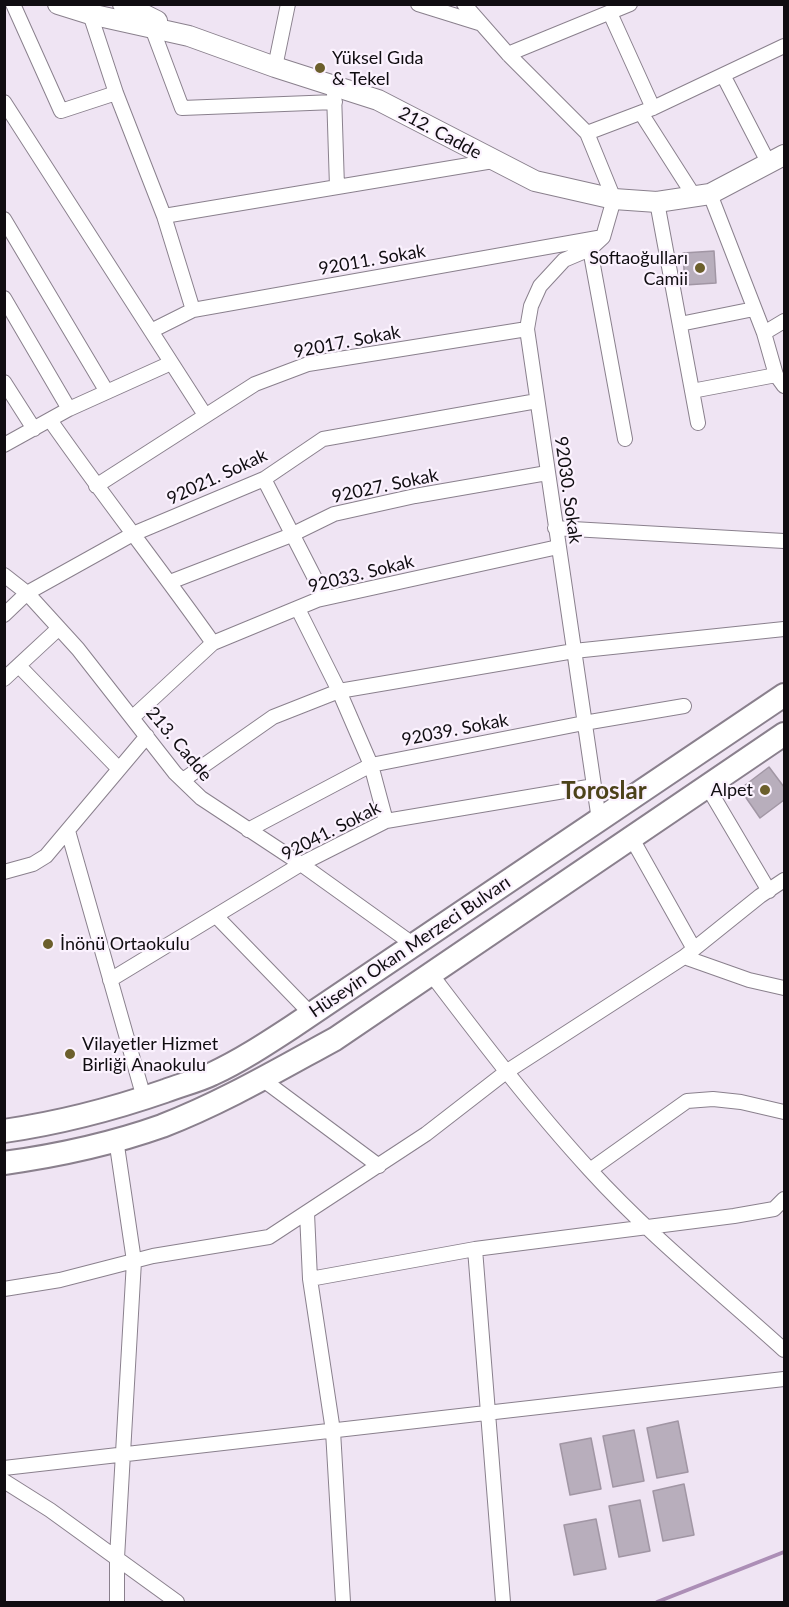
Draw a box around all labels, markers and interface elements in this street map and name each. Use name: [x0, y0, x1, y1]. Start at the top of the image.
place label: Yüksel Gıda & Tekel: [332, 47, 423, 90]
marker: Yüksel Gıda & Tekel: [313, 61, 327, 75]
street label: 212. Cadde: [395, 102, 485, 164]
street label: 92011. Sokak: [317, 240, 427, 280]
place label: Softaoğulları Camii: [589, 247, 688, 290]
marker: Softaoğulları Camii: [693, 261, 707, 275]
street label: 92017. Sokak: [292, 321, 402, 363]
street label: 92030. Sokak: [550, 435, 586, 545]
street label: 92021. Sokak: [163, 444, 271, 510]
street label: 92027. Sokak: [330, 464, 440, 508]
street label: 92033. Sokak: [306, 550, 416, 598]
street label: 213. Cadde: [142, 702, 216, 786]
street label: 92039. Sokak: [400, 709, 510, 751]
district label: Toroslar: [561, 777, 647, 805]
place label: Alpet: [711, 779, 753, 801]
marker: Alpet: [758, 783, 772, 797]
street label: 92041. Sokak: [278, 797, 384, 865]
street label: Hüseyin Okan Merzeci Bulvarı: [305, 871, 515, 1023]
place label: İnönü Ortaokulu: [60, 933, 190, 955]
marker: İnönü Ortaokulu: [41, 937, 55, 951]
place label: Vilayetler Hizmet Birliği Anaokulu: [82, 1033, 218, 1076]
marker: Vilayetler Hizmet Birliği Anaokulu: [63, 1047, 77, 1061]

